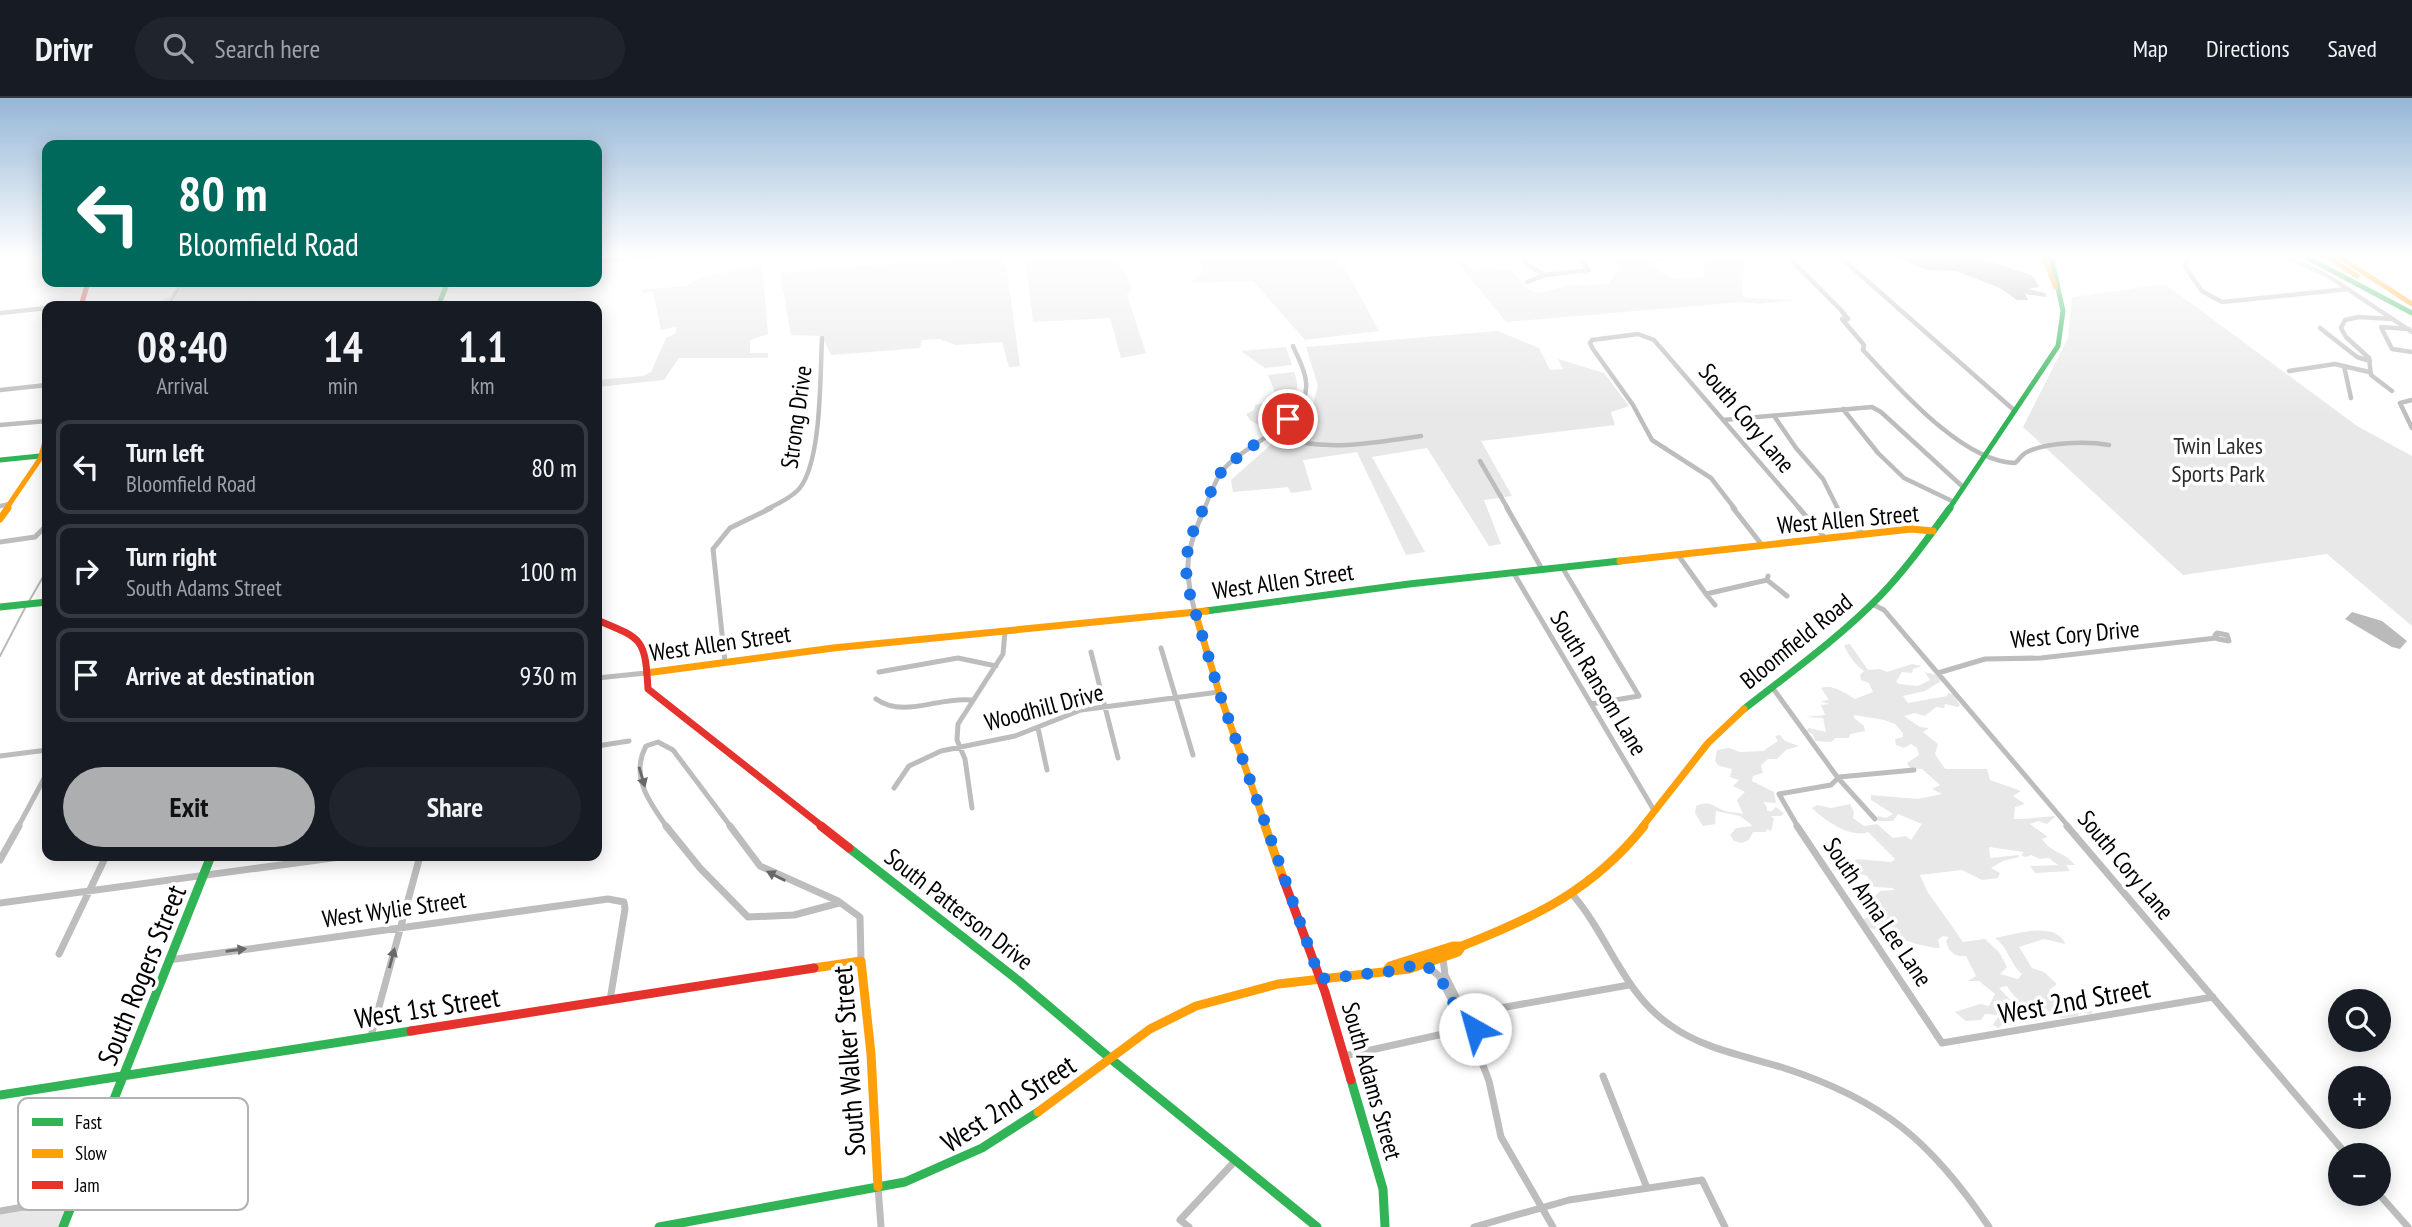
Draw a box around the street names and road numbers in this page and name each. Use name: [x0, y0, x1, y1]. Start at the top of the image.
street label: South Cory Lane: [1692, 357, 1802, 479]
street label: Strong Drive: [773, 364, 819, 470]
street label: West Allen Street: [1776, 497, 1921, 541]
street label: West Allen Street: [1210, 556, 1356, 606]
street label: Bloomfield Road: [1734, 586, 1858, 696]
street label: South Ransom Lane: [1544, 605, 1654, 761]
street label: West Cory Drive: [2009, 613, 2141, 655]
street label: West Allen Street: [647, 618, 793, 668]
street label: Woodhill Drive: [981, 676, 1107, 738]
street label: South Cory Lane: [2071, 804, 2181, 926]
street label: South Anna Lee Lane: [1817, 832, 1939, 992]
street label: South Patterson Drive: [878, 841, 1040, 977]
street label: South Rogers Street: [88, 879, 194, 1071]
street label: West Wylie Street: [320, 884, 468, 934]
street label: South Walker Street: [823, 964, 873, 1158]
street label: West 2nd Street: [1995, 968, 2153, 1032]
street label: West 1st Street: [352, 977, 502, 1037]
street label: South Adams Street: [1335, 999, 1409, 1164]
street label: West 2nd Street: [934, 1046, 1083, 1160]

